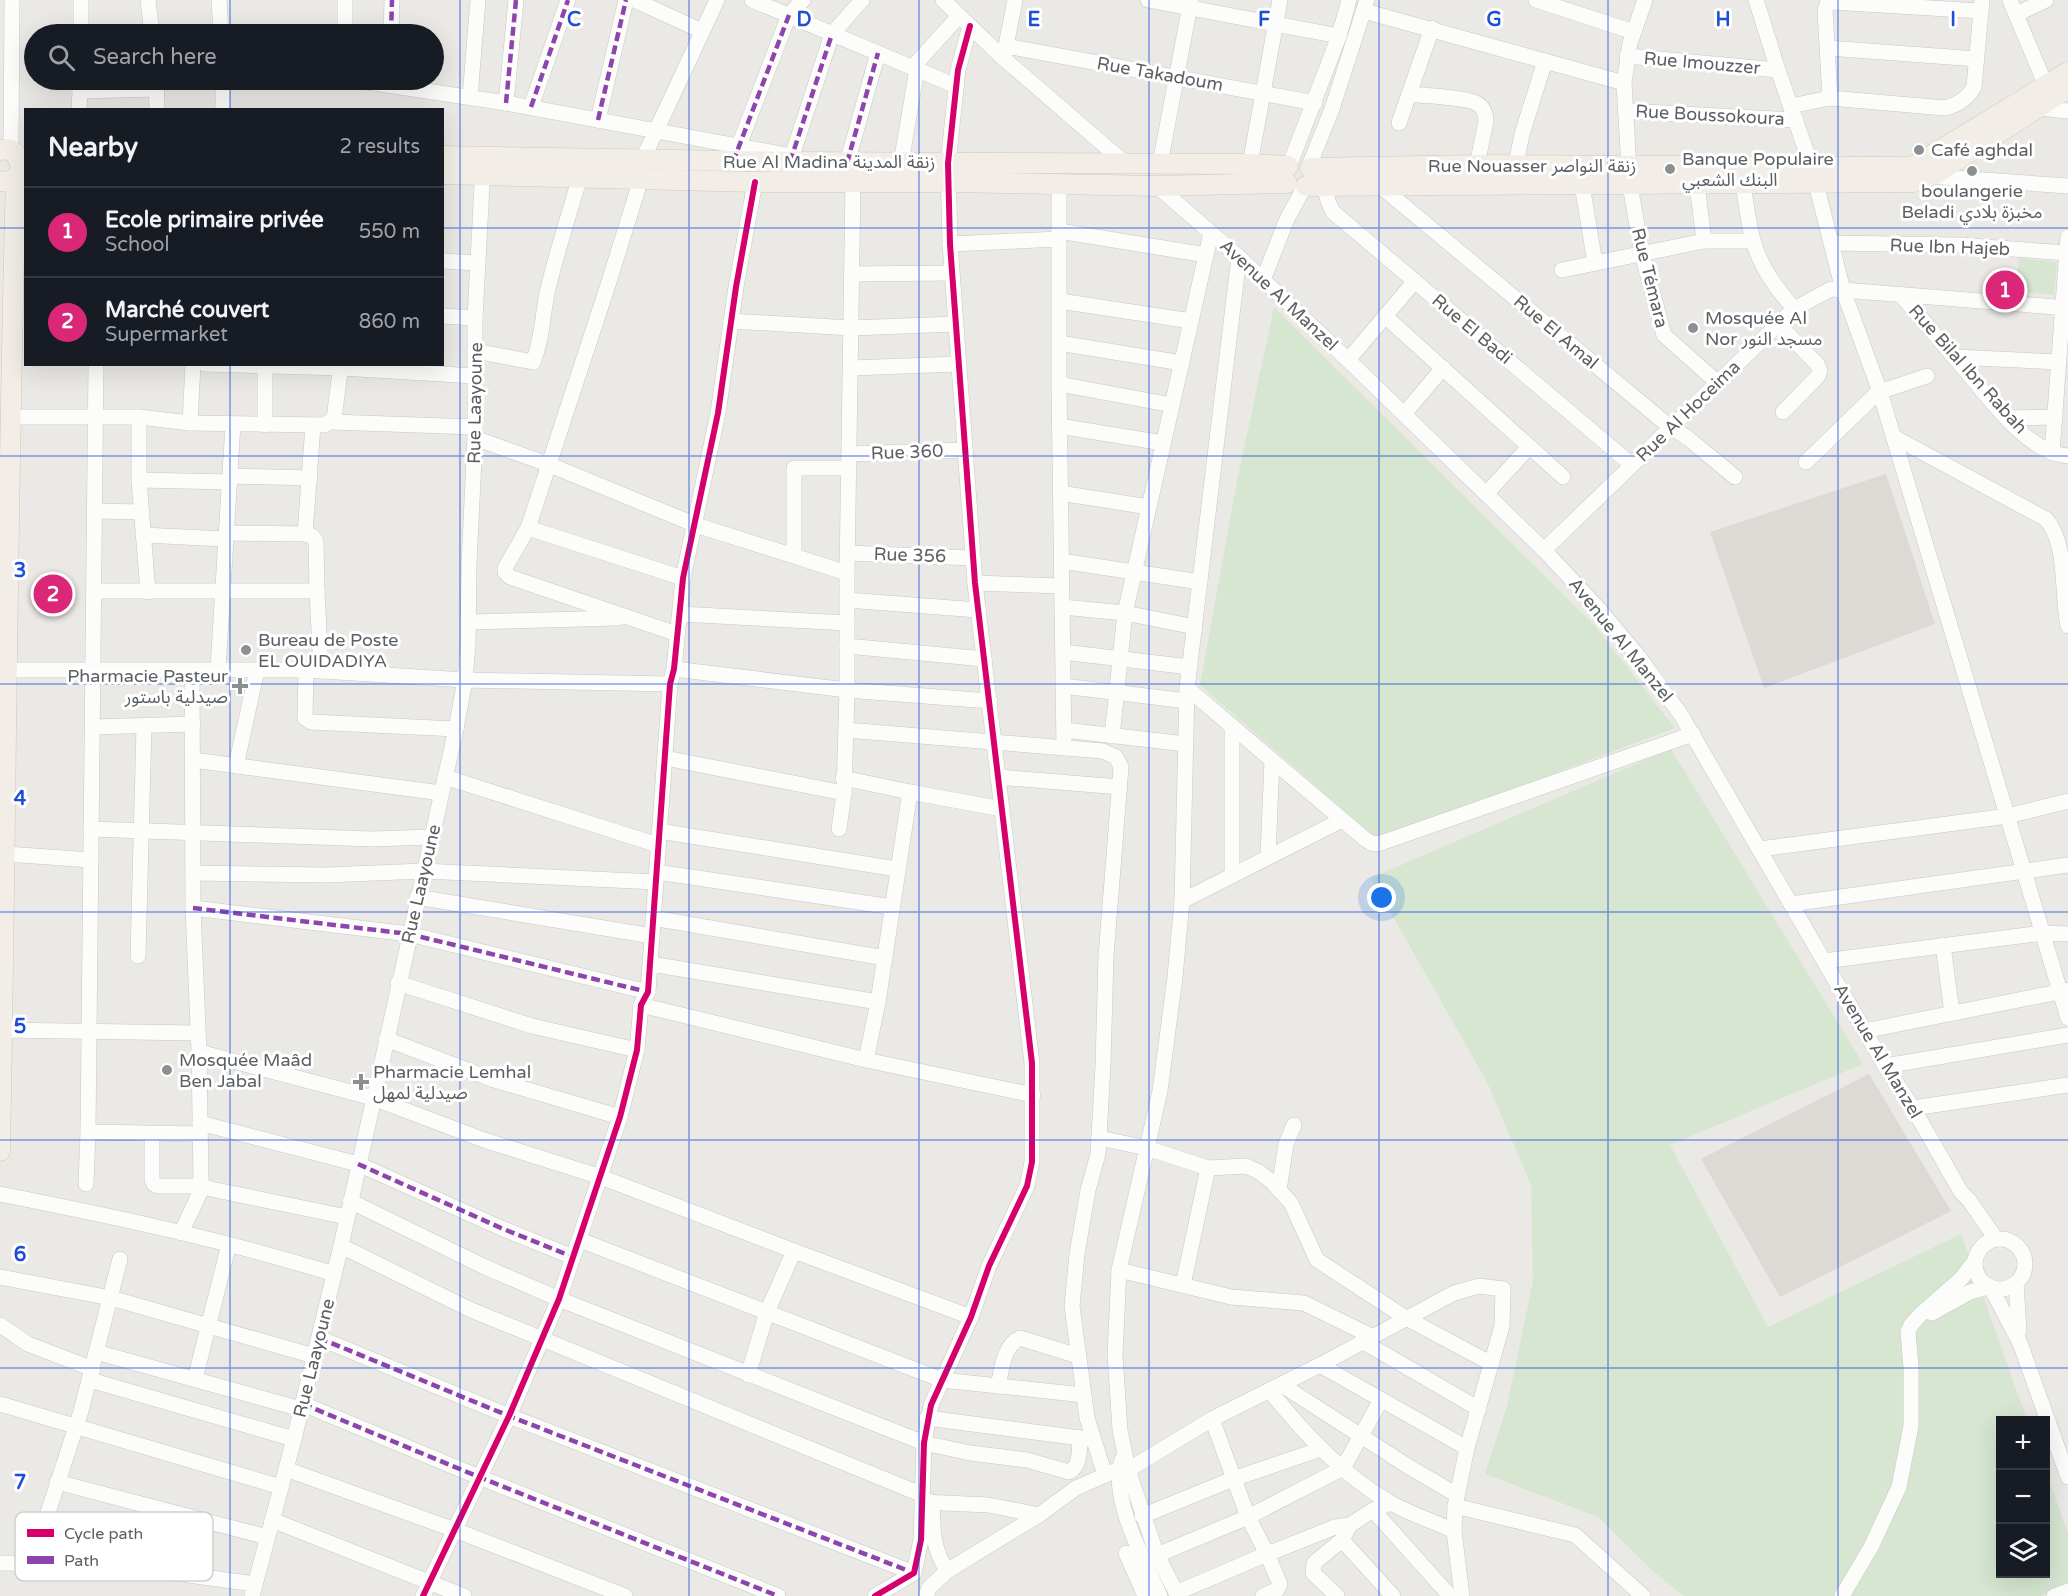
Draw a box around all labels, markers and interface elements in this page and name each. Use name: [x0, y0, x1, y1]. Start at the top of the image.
text: C: [567, 8, 581, 32]
text: D: [796, 8, 812, 32]
text: E: [1028, 8, 1041, 32]
text: F: [1258, 8, 1270, 32]
text: G: [1486, 8, 1502, 32]
text: H: [1715, 8, 1731, 32]
text: I: [1950, 8, 1956, 32]
search box: [24, 24, 444, 90]
icon: search: [45, 41, 78, 74]
text: Search here: [93, 44, 217, 70]
street label: Rue Imouzzer: [1643, 47, 1761, 79]
street label: Rue Takadoum: [1095, 52, 1225, 96]
street label: Rue Boussokoura: [1635, 100, 1785, 130]
text: Nearby: [48, 132, 138, 163]
text: 2 results: [340, 135, 420, 159]
place label: Café aghdal: [1931, 139, 2033, 161]
marker: Café aghdal: [1912, 143, 1926, 157]
place label: Banque Populaire البنك الشعبي: [1682, 148, 1834, 193]
street label: Rue Al Madina زنقة المدينة: [723, 151, 935, 173]
street label: Rue Nouasser زنقة النواصر: [1428, 155, 1636, 177]
marker: Banque Populaire البنك الشعبي: [1663, 162, 1677, 176]
marker: boulangerie Beladi مخبزة بلادي: [1965, 164, 1979, 178]
place label: boulangerie Beladi مخبزة بلادي: [1901, 180, 2043, 225]
text: Ecole primaire privée: [105, 207, 324, 233]
text: 1: [61, 220, 74, 244]
text: 550 m: [359, 220, 420, 244]
street label: Rue Témara: [1627, 226, 1673, 330]
text: School: [105, 233, 169, 257]
street label: Rue Ibn Hajeb: [1889, 234, 2011, 260]
street label: Avenue Al Manzel: [1215, 235, 1343, 355]
pin: 1: [1986, 268, 2024, 312]
street label: Rue El Badi: [1427, 289, 1517, 369]
street label: Rue El Amal: [1509, 290, 1603, 374]
text: Marché couvert: [105, 297, 269, 323]
street label: Rue Bilal Ibn Rabah: [1904, 300, 2032, 438]
place label: Mosquée Al Nor مسجد النور: [1705, 307, 1822, 350]
text: 2: [61, 310, 74, 334]
text: 860 m: [359, 310, 420, 334]
marker: Mosquée Al Nor مسجد النور: [1686, 321, 1700, 335]
text: Supermarket: [105, 323, 228, 347]
street label: Rue Laayoune: [463, 342, 487, 464]
street label: Rue Al Hoceima: [1631, 356, 1745, 466]
street label: Rue 360: [870, 440, 944, 464]
street label: Rue 356: [873, 543, 947, 567]
text: 3: [14, 559, 26, 583]
pin: 2: [34, 572, 72, 616]
street label: Avenue Al Manzel: [1564, 573, 1678, 707]
place label: Bureau de Poste EL OUIDADIYA: [258, 629, 398, 672]
marker: Bureau de Poste EL OUIDADIYA: [239, 643, 253, 657]
place label: Pharmacie Pasteur صيدلية باستور: [67, 665, 228, 708]
marker: Pharmacie Pasteur صيدلية باستور: [233, 679, 247, 693]
text: 4: [14, 787, 27, 811]
street label: Rue Laayoune: [397, 822, 445, 946]
your location: [1367, 883, 1396, 912]
street label: Avenue Al Manzel: [1829, 979, 1927, 1123]
text: 5: [14, 1015, 26, 1039]
place label: Mosquée Maâd Ben Jabal: [179, 1049, 312, 1092]
place label: Pharmacie Lemhal صيدلية لمهل: [373, 1061, 531, 1104]
marker: Mosquée Maâd Ben Jabal: [160, 1063, 174, 1077]
marker: Pharmacie Lemhal صيدلية لمهل: [354, 1075, 368, 1089]
text: 6: [14, 1243, 26, 1267]
street label: Rue Laayoune: [289, 1296, 339, 1420]
map controls: [1996, 1416, 2050, 1578]
button: +: [1996, 1416, 2050, 1470]
button: −: [1996, 1470, 2050, 1524]
text: 7: [14, 1471, 26, 1495]
legend: [15, 1512, 213, 1581]
text: Cycle path: [64, 1524, 143, 1544]
button: layers: [1996, 1524, 2050, 1578]
text: Path: [64, 1551, 99, 1571]

